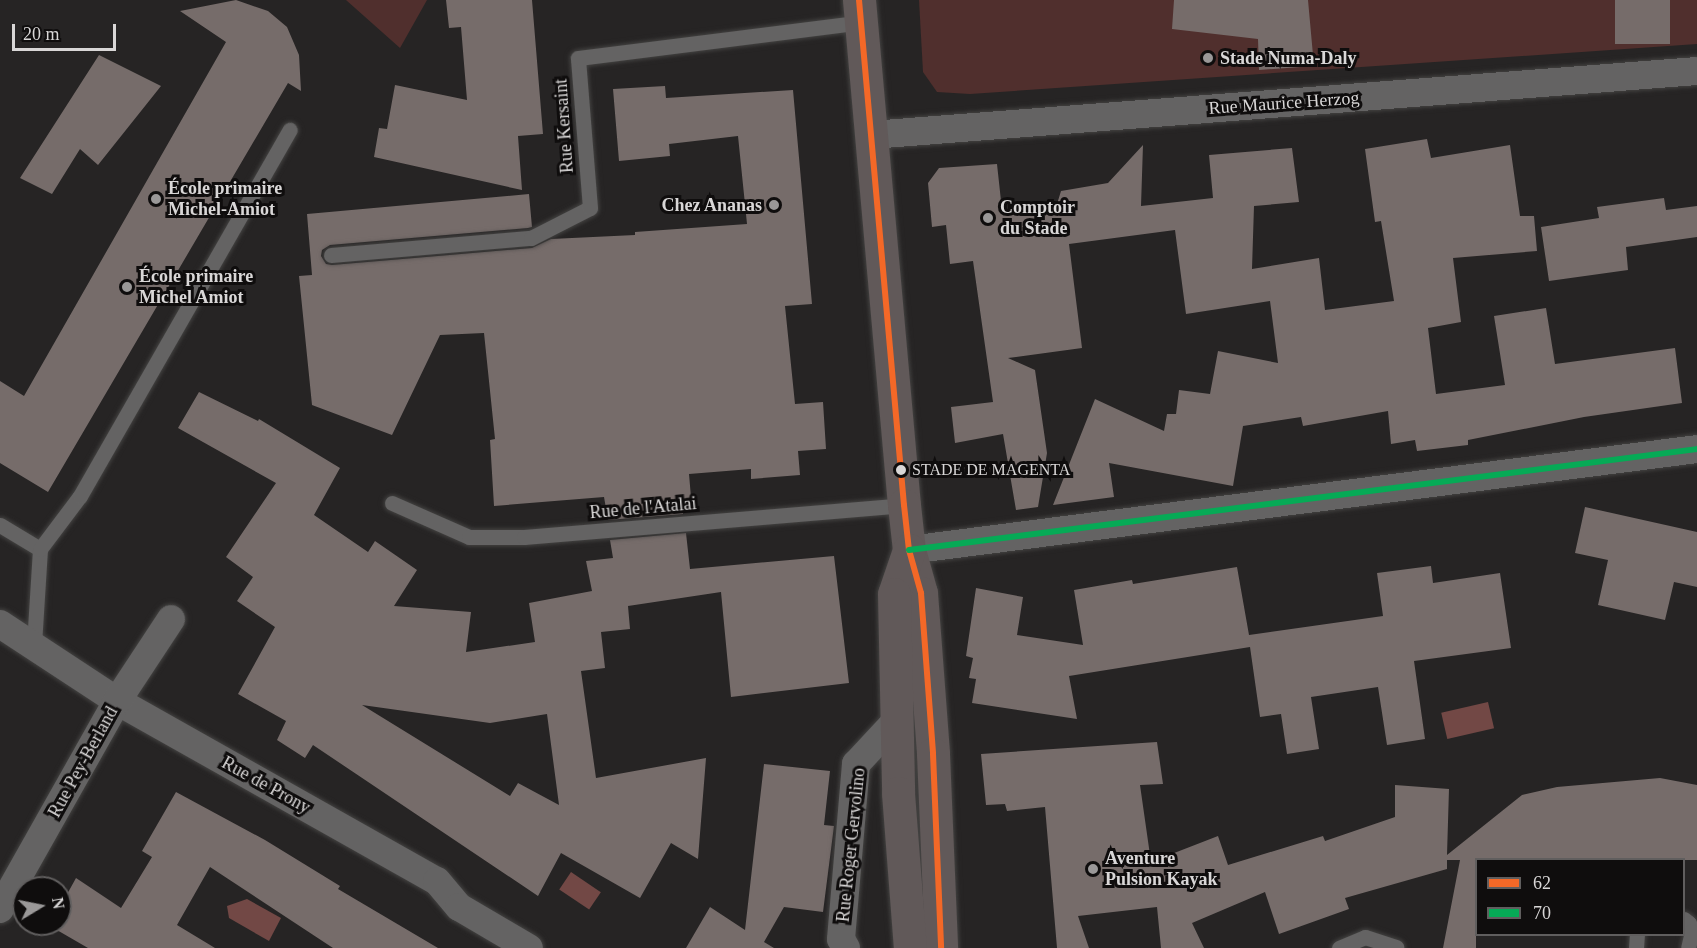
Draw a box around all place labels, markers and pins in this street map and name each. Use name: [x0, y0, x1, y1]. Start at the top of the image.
place label: Stade Numa-Daly: [1220, 47, 1357, 69]
marker: Stade Numa-Daly: [1201, 51, 1215, 65]
place label: École primaire Michel-Amiot: [168, 178, 282, 220]
marker: École primaire Michel-Amiot: [149, 192, 163, 206]
place label: Chez Ananas: [660, 194, 762, 216]
place label: Comptoir du Stade: [1000, 197, 1075, 240]
marker: Chez Ananas: [767, 198, 781, 212]
marker: Comptoir du Stade: [981, 211, 995, 225]
place label: École primaire Michel Amiot: [139, 266, 253, 308]
marker: École primaire Michel Amiot: [120, 280, 134, 294]
place label: STADE DE MAGENTA: [912, 460, 1070, 480]
marker: STADE DE MAGENTA: [895, 464, 907, 476]
place label: Aventure Pulsion Kayak: [1105, 848, 1218, 890]
marker: Aventure Pulsion Kayak: [1086, 862, 1100, 876]

